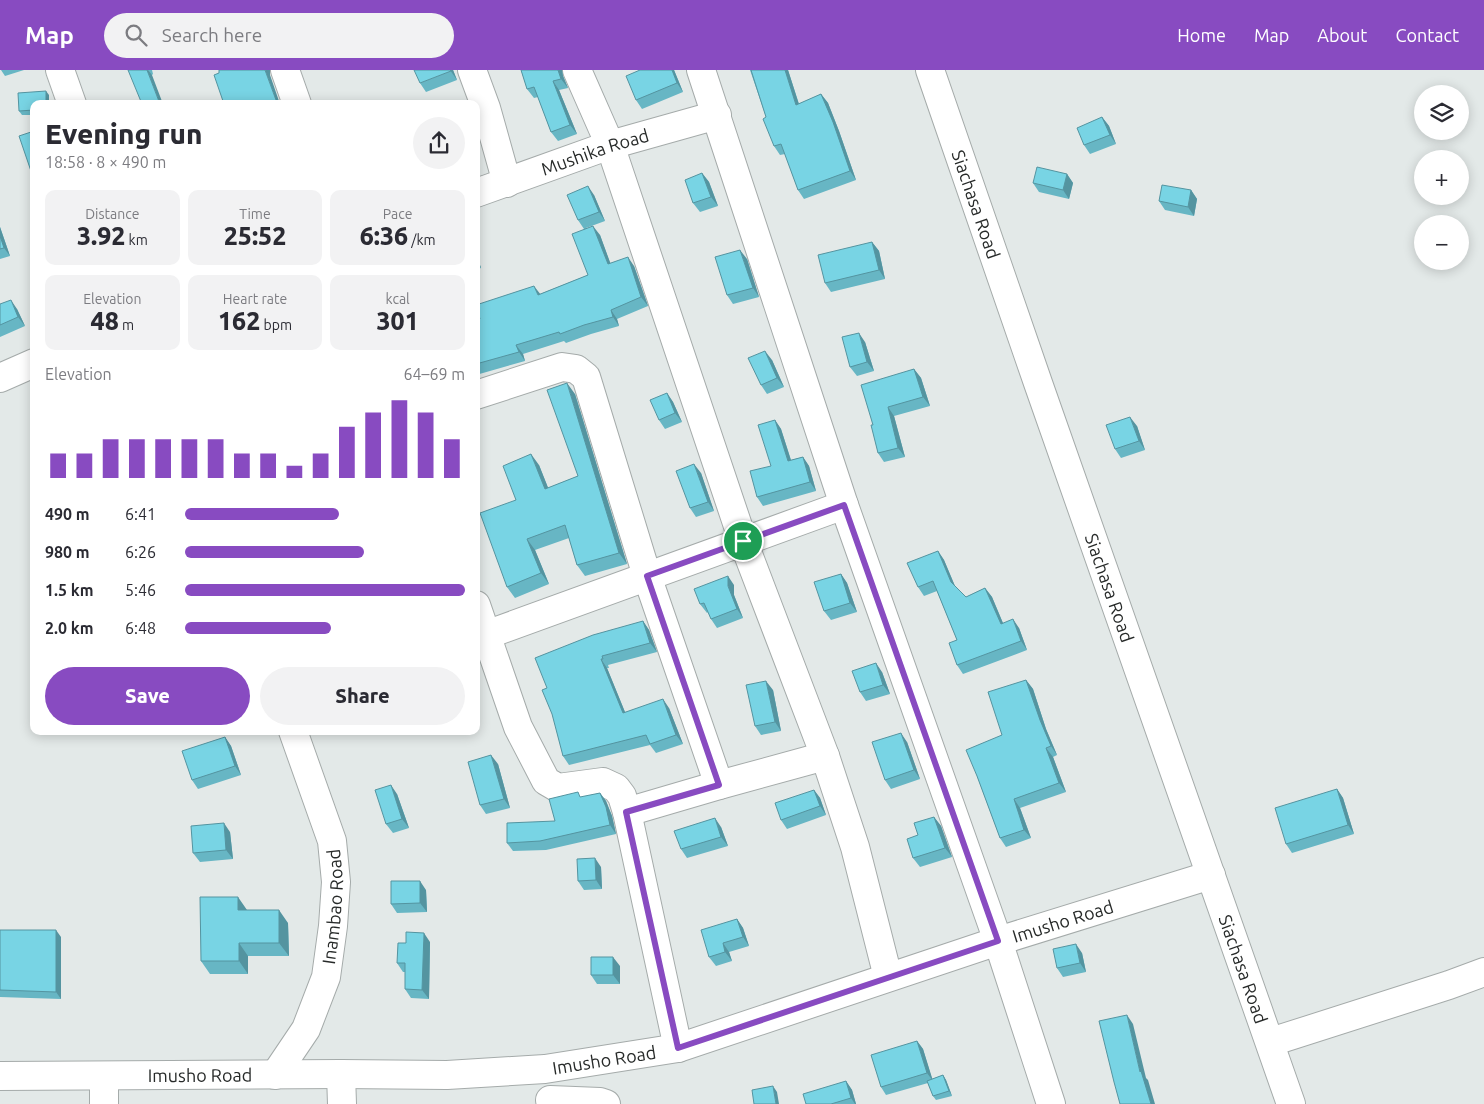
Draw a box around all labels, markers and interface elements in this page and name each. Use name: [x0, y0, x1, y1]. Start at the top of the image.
search box: [104, 13, 454, 58]
icon: search: [122, 21, 150, 49]
text: Map: [25, 22, 74, 49]
text: Search here: [162, 24, 262, 46]
text: Home: [1177, 25, 1226, 45]
text: Map: [1254, 25, 1289, 45]
text: About: [1317, 25, 1367, 45]
text: Contact: [1395, 25, 1459, 45]
map controls: [1414, 85, 1469, 270]
button: layers: [1414, 85, 1469, 140]
button: share: [413, 117, 465, 169]
text: Evening run: [45, 118, 203, 149]
street label: Mushika Road: [538, 125, 651, 179]
street label: Siachasa Road: [948, 147, 1004, 261]
button: +: [1414, 150, 1469, 205]
text: 18:58 · 8 × 490 m: [45, 153, 166, 171]
text: Distance: [85, 206, 139, 222]
text: Time: [239, 206, 271, 222]
text: Pace: [383, 206, 412, 222]
button: −: [1414, 215, 1469, 270]
text: 3.92: [77, 222, 125, 250]
text: 25:52: [224, 222, 286, 250]
text: 6:36: [360, 222, 408, 250]
text: km: [125, 232, 148, 248]
text: /km: [408, 232, 436, 248]
text: Elevation: [83, 291, 142, 307]
text: Heart rate: [223, 291, 287, 307]
text: kcal: [386, 291, 410, 307]
text: 48: [91, 307, 119, 335]
text: 162: [218, 307, 260, 335]
text: 301: [377, 307, 419, 335]
text: m: [119, 317, 134, 333]
text: bpm: [260, 317, 292, 333]
text: Elevation: [45, 365, 112, 383]
text: 64–69 m: [403, 365, 465, 383]
text: 490 m: [45, 505, 90, 523]
text: 6:41: [125, 505, 156, 523]
pin: [722, 520, 764, 562]
icon: arrive: [729, 527, 757, 555]
street label: Siachasa Road: [1082, 531, 1138, 645]
text: 980 m: [45, 543, 90, 561]
text: 6:26: [125, 543, 156, 561]
text: 1.5 km: [45, 581, 94, 599]
text: 5:46: [125, 581, 156, 599]
text: 2.0 km: [45, 619, 94, 637]
text: 6:48: [125, 619, 156, 637]
button: Save: [45, 667, 250, 725]
button: Share: [260, 667, 465, 725]
street label: Inambao Road: [318, 848, 346, 966]
street label: Imusho Road: [1010, 896, 1116, 946]
street label: Siachasa Road: [1215, 912, 1272, 1026]
street label: Imusho Road: [551, 1042, 657, 1078]
street label: Imusho Road: [148, 1065, 252, 1085]

